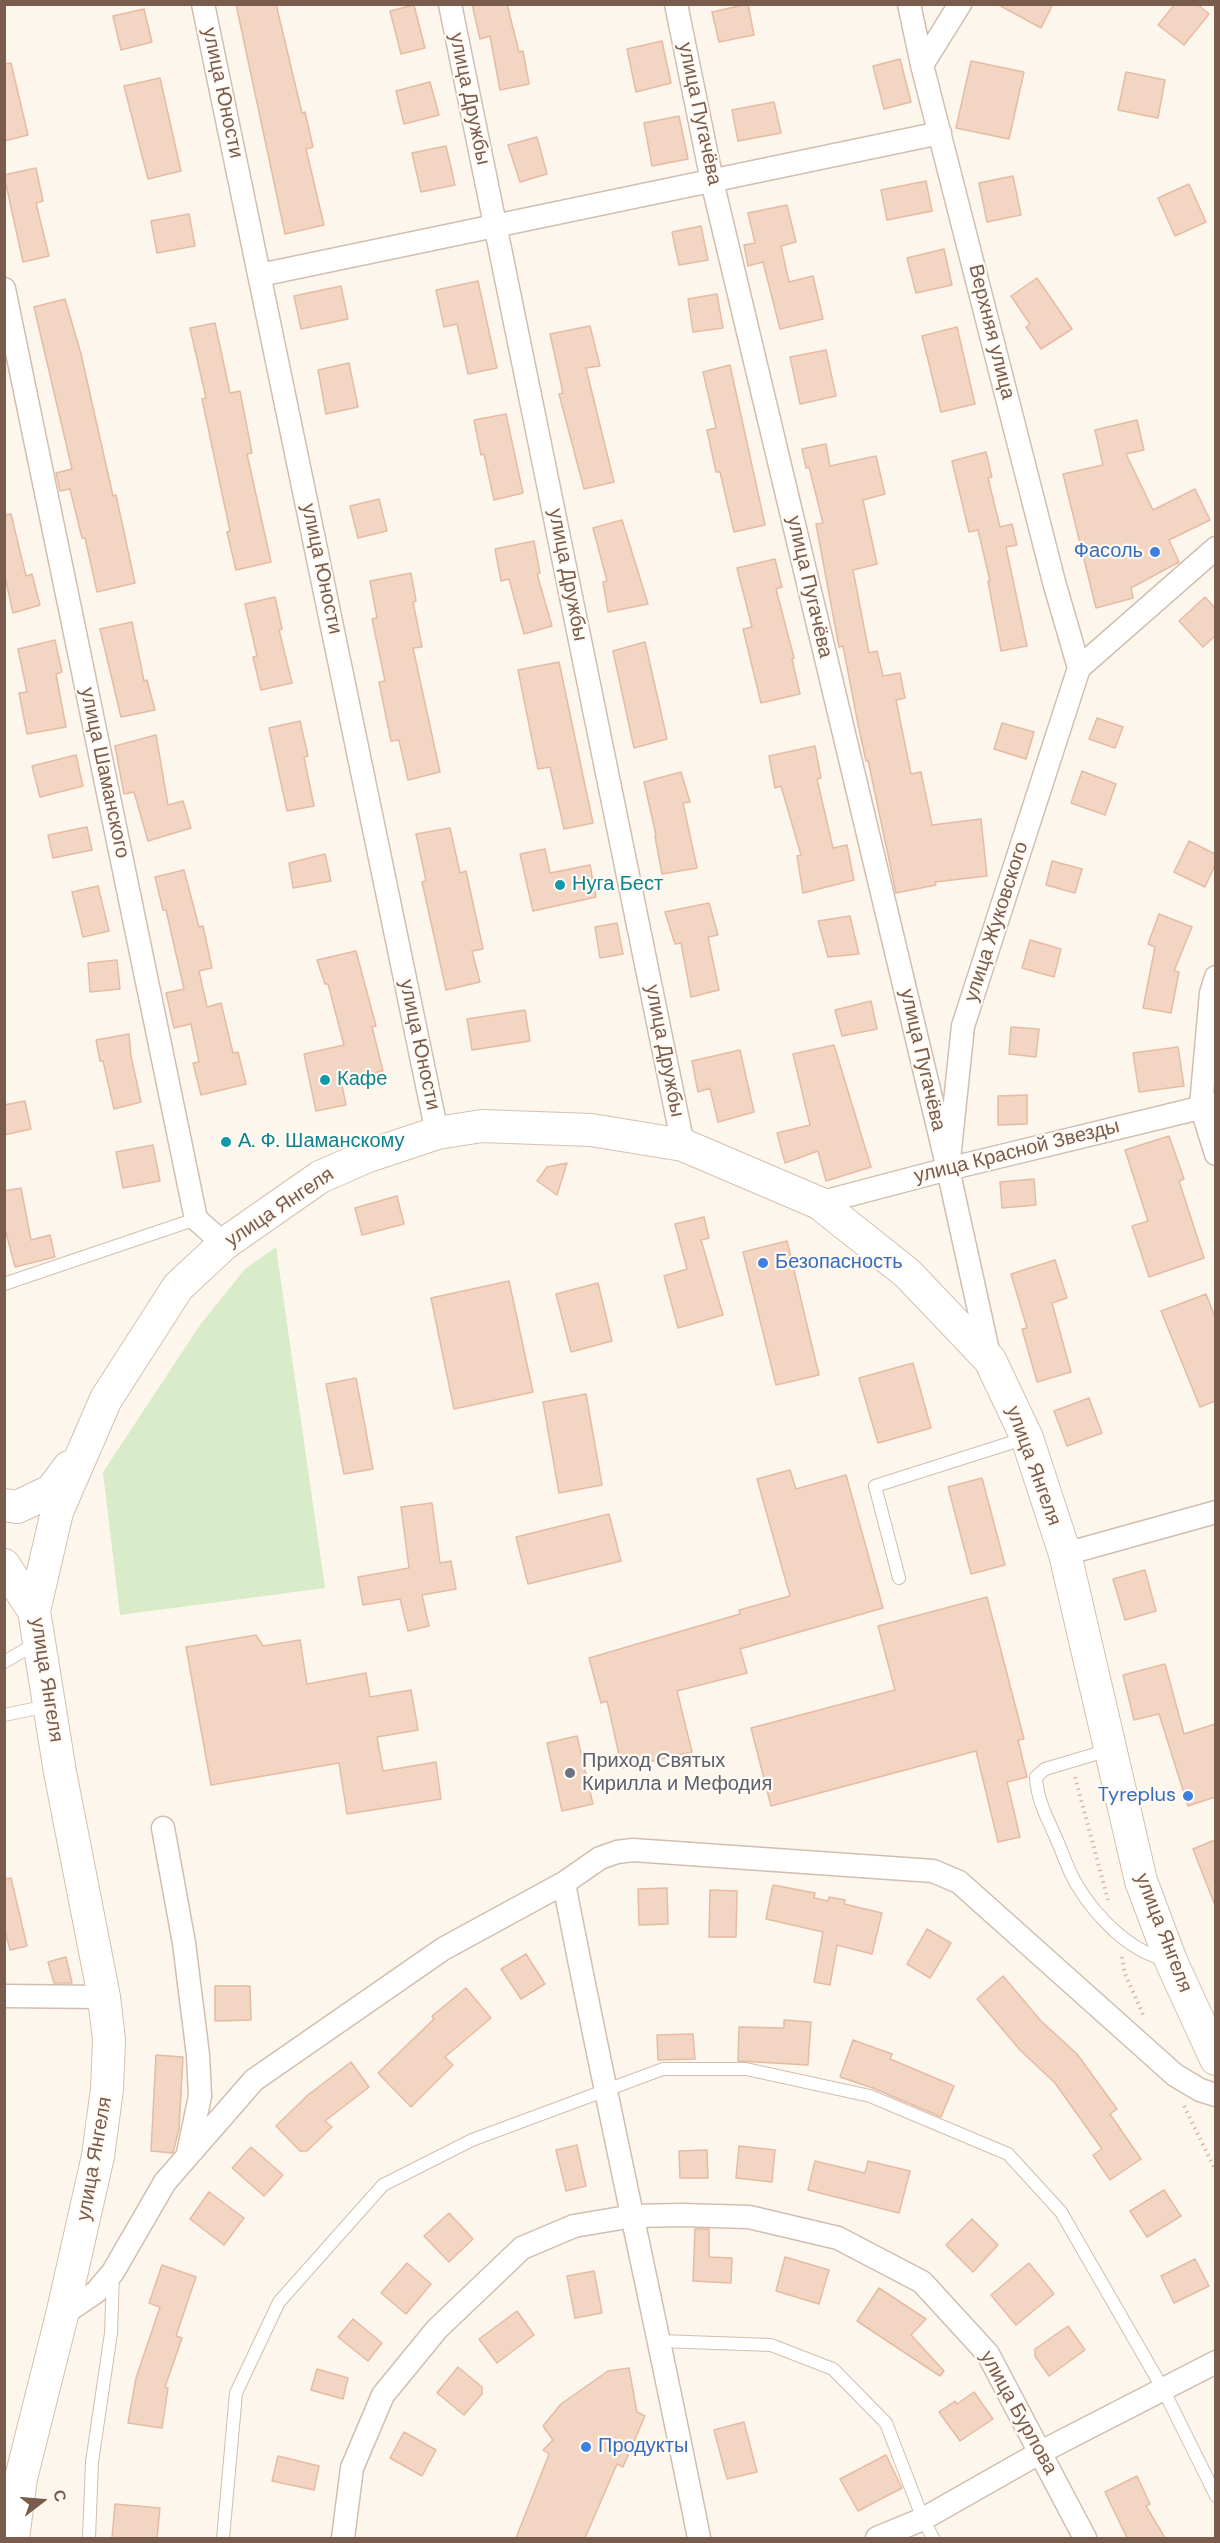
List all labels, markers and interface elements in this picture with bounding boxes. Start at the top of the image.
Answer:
street label: улица Юности [196,25,248,161]
street label: улица Дружбы [443,31,495,167]
street label: улица Пугачёва [672,40,726,188]
street label: Верхняя улица [963,262,1019,402]
street label: улица Юности [295,501,347,637]
street label: улица Дружбы [542,507,592,643]
street label: улица Пугачёва [781,514,837,660]
place label: Фасоль [1074,540,1143,564]
marker: Фасоль [1148,545,1162,559]
street label: улица Шаманского [74,686,134,860]
street label: улица Жуковского [960,839,1034,1005]
place label: Нуга Бест [572,873,663,897]
marker: Нуга Бест [553,878,567,892]
street label: улица Юности [393,977,445,1113]
street label: улица Дружбы [639,983,689,1119]
street label: улица Пугачёва [894,987,950,1133]
place label: Кафе [337,1068,387,1092]
marker: Кафе [318,1073,332,1087]
street label: улица Красной Звезды [912,1115,1122,1189]
place label: А. Ф. Шаманскому [238,1130,405,1154]
marker: А. Ф. Шаманскому [219,1135,233,1149]
street label: улица Янгеля [221,1163,339,1253]
place label: Безопасность [775,1251,903,1275]
marker: Безопасность [756,1256,770,1270]
street label: улица Янгеля [1000,1403,1066,1529]
street label: улица Янгеля [24,1616,68,1744]
place label: Приход Святых Кирилла и Мефодия [582,1750,772,1797]
marker: Приход Святых Кирилла и Мефодия [563,1766,577,1780]
place label: Tyreplus [1098,1784,1176,1808]
marker: Tyreplus [1181,1789,1195,1803]
street label: улица Янгеля [1129,1870,1197,1996]
street label: улица Янгеля [72,2095,118,2223]
street label: улица Бурлова [974,2347,1062,2479]
place label: Продукты [598,2435,688,2459]
marker: Продукты [579,2440,593,2454]
north arrow [12,2471,72,2531]
text: С [48,2487,71,2504]

